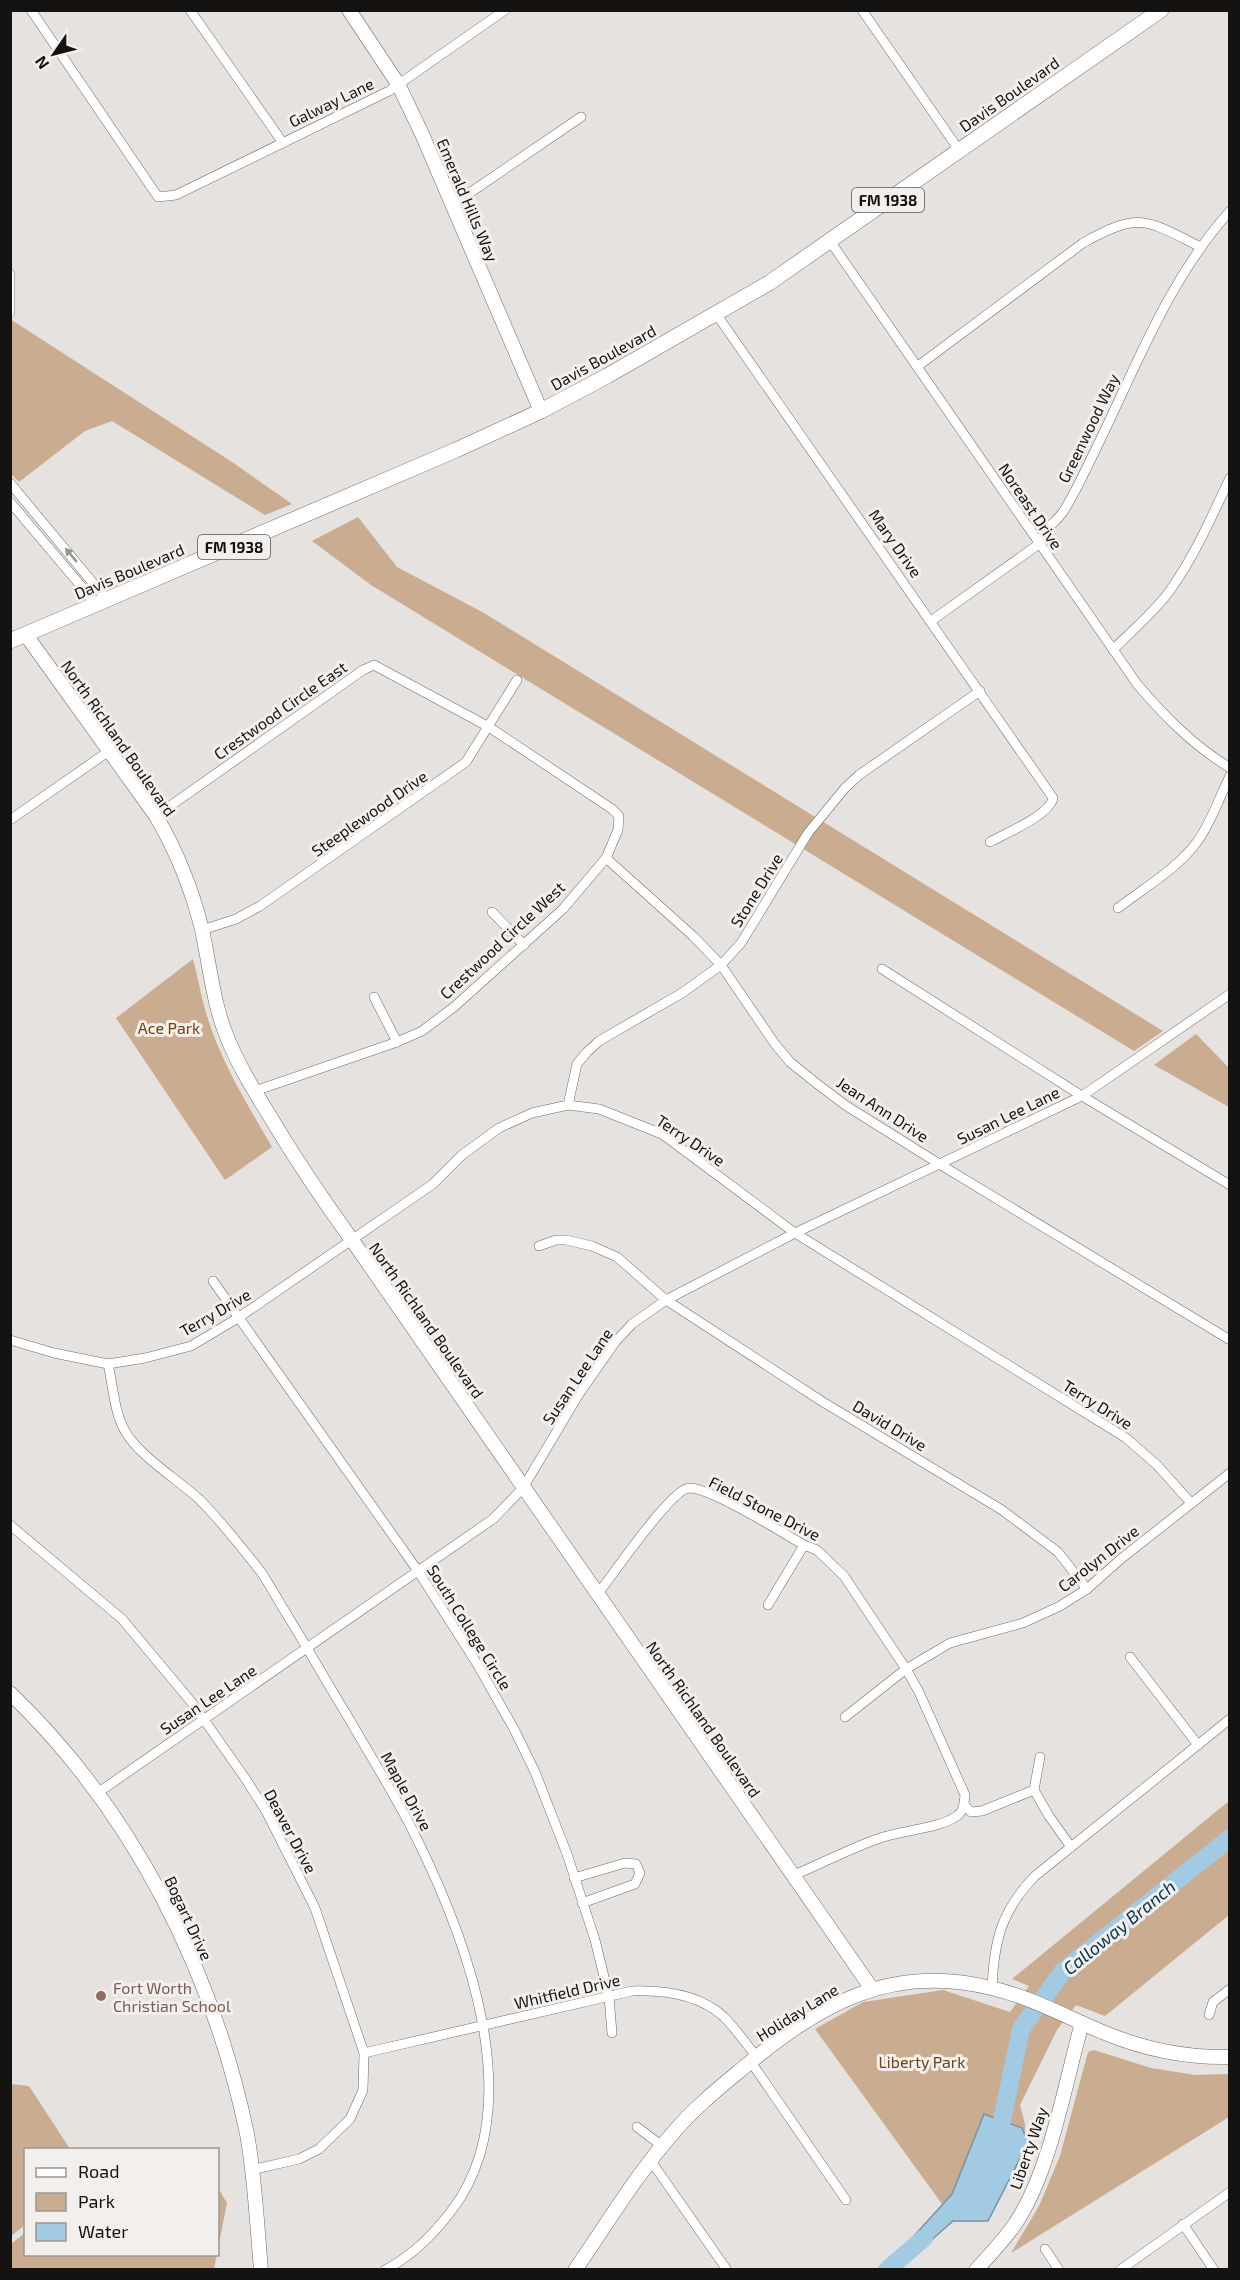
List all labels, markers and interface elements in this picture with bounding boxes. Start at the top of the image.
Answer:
north arrow [24,24,84,84]
street label: Davis Boulevard [955,52,1063,136]
text: N [30,53,52,73]
street label: Galway Lane [286,73,376,131]
street label: Emerald Hills Way [433,135,503,265]
road number: FM 1938 [852,188,924,212]
street label: Davis Boulevard [547,320,659,394]
street label: Greenwood Way [1053,370,1123,486]
street label: Noreast Drive [995,459,1067,553]
street label: Mary Drive [866,505,926,581]
road number: FM 1938 [198,535,270,559]
street label: Davis Boulevard [71,539,187,603]
one-way arrow [65,548,78,563]
street label: North Richland Boulevard [58,656,180,820]
street label: Crestwood Circle East [210,657,350,763]
street label: Steeplewood Drive [308,766,430,860]
street label: Stone Drive [726,850,786,930]
street label: Crestwood Circle West [436,877,568,1003]
park label: Ace Park [138,1018,200,1037]
street label: Jean Ann Drive [834,1072,932,1146]
street label: Susan Lee Lane [954,1082,1062,1148]
street label: Terry Drive [653,1110,729,1170]
street label: North Richland Boulevard [366,1238,488,1402]
street label: Terry Drive [176,1284,254,1340]
street label: Susan Lee Lane [538,1324,616,1428]
street label: Terry Drive [1060,1375,1136,1433]
street label: David Drive [850,1396,930,1454]
street label: Field Stone Drive [706,1472,824,1544]
street label: Carolyn Drive [1054,1521,1142,1595]
street label: South College Circle [424,1561,516,1693]
street label: North Richland Boulevard [643,1637,765,1801]
street label: Susan Lee Lane [156,1660,260,1738]
street label: Maple Drive [378,1748,436,1834]
street label: Deaver Drive [261,1786,321,1876]
street label: Bogart Drive [161,1873,217,1963]
water label: Calloway Branch [1058,1875,1180,1979]
street label: Whitfield Drive [512,1970,622,2012]
place label: Fort Worth Christian School [113,1978,231,2015]
street label: Holiday Lane [753,1979,841,2045]
marker: Fort Worth Christian School [94,1989,108,2003]
park label: Liberty Park [879,2052,965,2071]
street label: Liberty Way [1005,2104,1051,2192]
legend [24,2148,219,2256]
text: Road [78,2160,119,2182]
text: Park [78,2190,115,2212]
text: Water [78,2220,128,2242]

